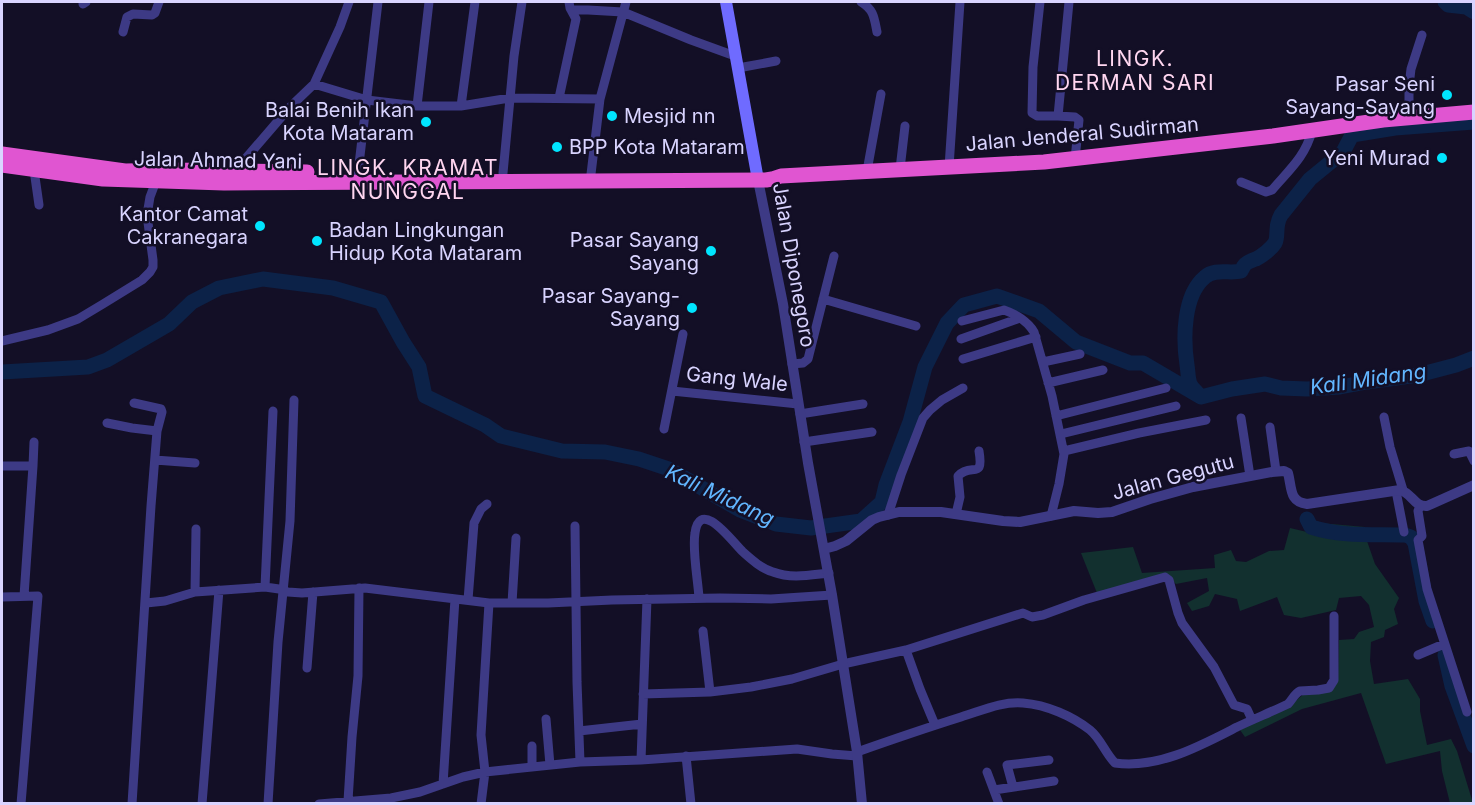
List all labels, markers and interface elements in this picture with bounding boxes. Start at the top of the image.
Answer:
district label: LINGK. DERMAN SARI [1055,46,1215,95]
place label: Pasar Seni Sayang-Sayang [1285,72,1435,119]
marker: Pasar Seni Sayang-Sayang [1440,88,1454,102]
place label: Balai Benih Ikan Kota Mataram [265,98,414,145]
place label: Mesjid nn [624,104,715,128]
marker: Mesjid nn [605,109,619,123]
street label: Jalan Jenderal Sudirman [964,112,1200,156]
marker: Balai Benih Ikan Kota Mataram [419,115,433,129]
place label: BPP Kota Mataram [569,135,745,159]
marker: BPP Kota Mataram [550,140,564,154]
place label: Yeni Murad [1323,146,1430,170]
street label: Jalan Ahmad Yani [134,147,302,173]
marker: Yeni Murad [1435,151,1449,165]
district label: LINGK. KRAMAT NUNGGAL [317,155,499,204]
street label: Jalan Diponegoro [768,181,820,349]
place label: Kantor Camat Cakranegara [119,202,248,249]
place label: Badan Lingkungan Hidup Kota Mataram [329,218,522,265]
marker: Kantor Camat Cakranegara [253,219,267,233]
place label: Pasar Sayang Sayang [570,228,699,275]
marker: Badan Lingkungan Hidup Kota Mataram [310,234,324,248]
marker: Pasar Sayang Sayang [704,244,718,258]
place label: Pasar Sayang- Sayang [542,284,680,331]
marker: Pasar Sayang- Sayang [685,301,699,315]
water label: Kali Midang [1308,358,1428,400]
street label: Gang Wale [685,362,789,396]
street label: Jalan Gegutu [1109,449,1237,505]
water label: Kali Midang [662,459,779,531]

